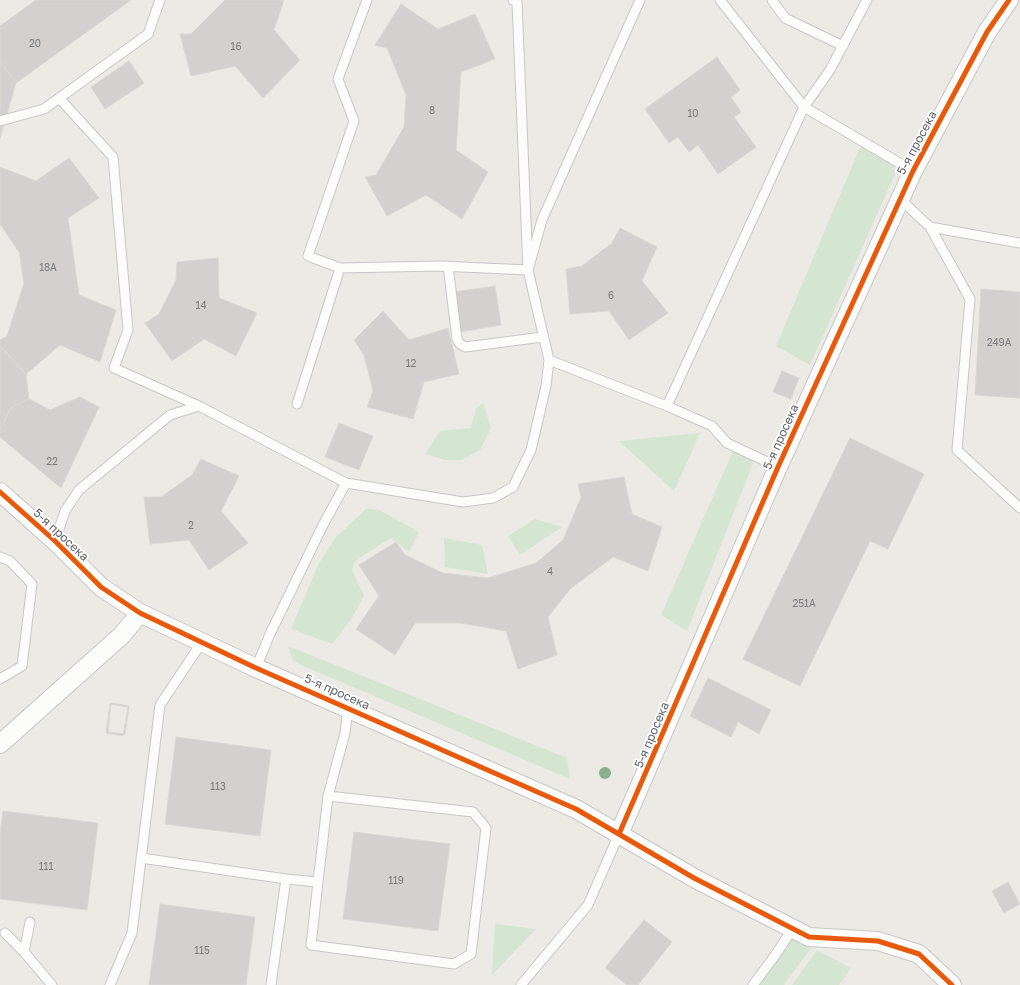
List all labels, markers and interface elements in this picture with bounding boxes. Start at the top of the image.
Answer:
house number: 20 [29,38,41,50]
house number: 16 [231,41,241,53]
house number: 8 [429,105,435,117]
house number: 10 [687,108,699,120]
street label: 5-я просека [894,109,940,177]
house number: 18А [39,262,57,274]
house number: 6 [608,290,614,302]
house number: 14 [196,300,206,312]
house number: 249А [987,337,1011,349]
house number: 12 [406,358,416,370]
street label: 5-я просека [760,402,802,472]
house number: 22 [46,456,58,468]
street label: 5-я просека [30,506,92,564]
house number: 2 [188,520,194,532]
house number: 4 [547,566,553,578]
house number: 251А [792,598,816,610]
street label: 5-я просека [302,671,372,713]
street label: 5-я просека [632,700,672,770]
house number: 113 [210,781,226,793]
house number: 111 [39,861,53,873]
house number: 119 [388,875,404,887]
house number: 115 [194,945,210,957]

